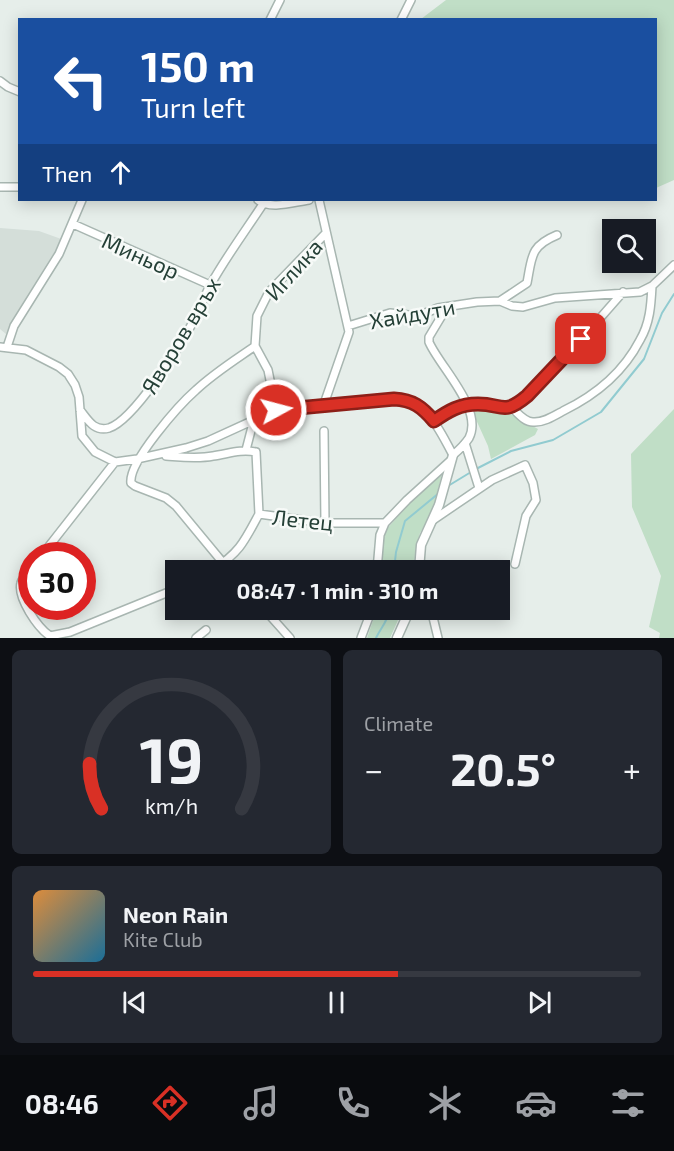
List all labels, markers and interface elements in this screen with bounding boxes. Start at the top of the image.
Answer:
text: 150 m [141,40,255,90]
icon: left [42,42,120,120]
text: Turn left [141,91,245,123]
icon: ahead [104,156,137,189]
text: Then [42,160,92,186]
map controls [602,219,656,273]
button: search [602,219,656,273]
street label: Миньор [98,226,184,284]
street label: Иглика [259,233,327,305]
street label: Яворов връх [135,272,225,398]
street label: Хайдути [367,293,457,334]
pin [555,313,606,364]
icon: arrive [564,322,597,355]
position arrow [244,378,308,442]
street label: Летец [271,503,335,535]
speed limit sign: 30 [18,542,96,620]
text: 08:47 · 1 min · 310 m [237,577,438,603]
text: Climate [364,711,433,735]
text: 19 [140,721,203,796]
text: 20.5° [450,741,556,795]
text: − [364,749,383,789]
text: + [623,749,641,789]
text: km/h [145,793,198,818]
text: Neon Rain [123,901,228,927]
text: Kite Club [123,927,203,951]
icon: previous [118,986,151,1019]
icon: pause [320,986,353,1019]
icon: next [523,986,556,1019]
icon: directions [149,1082,191,1124]
icon: music [240,1082,282,1124]
icon: phone [332,1082,374,1124]
icon: climate [424,1082,466,1124]
icon: car [515,1082,557,1124]
icon: filters [607,1082,649,1124]
text: 08:46 [25,1087,99,1119]

